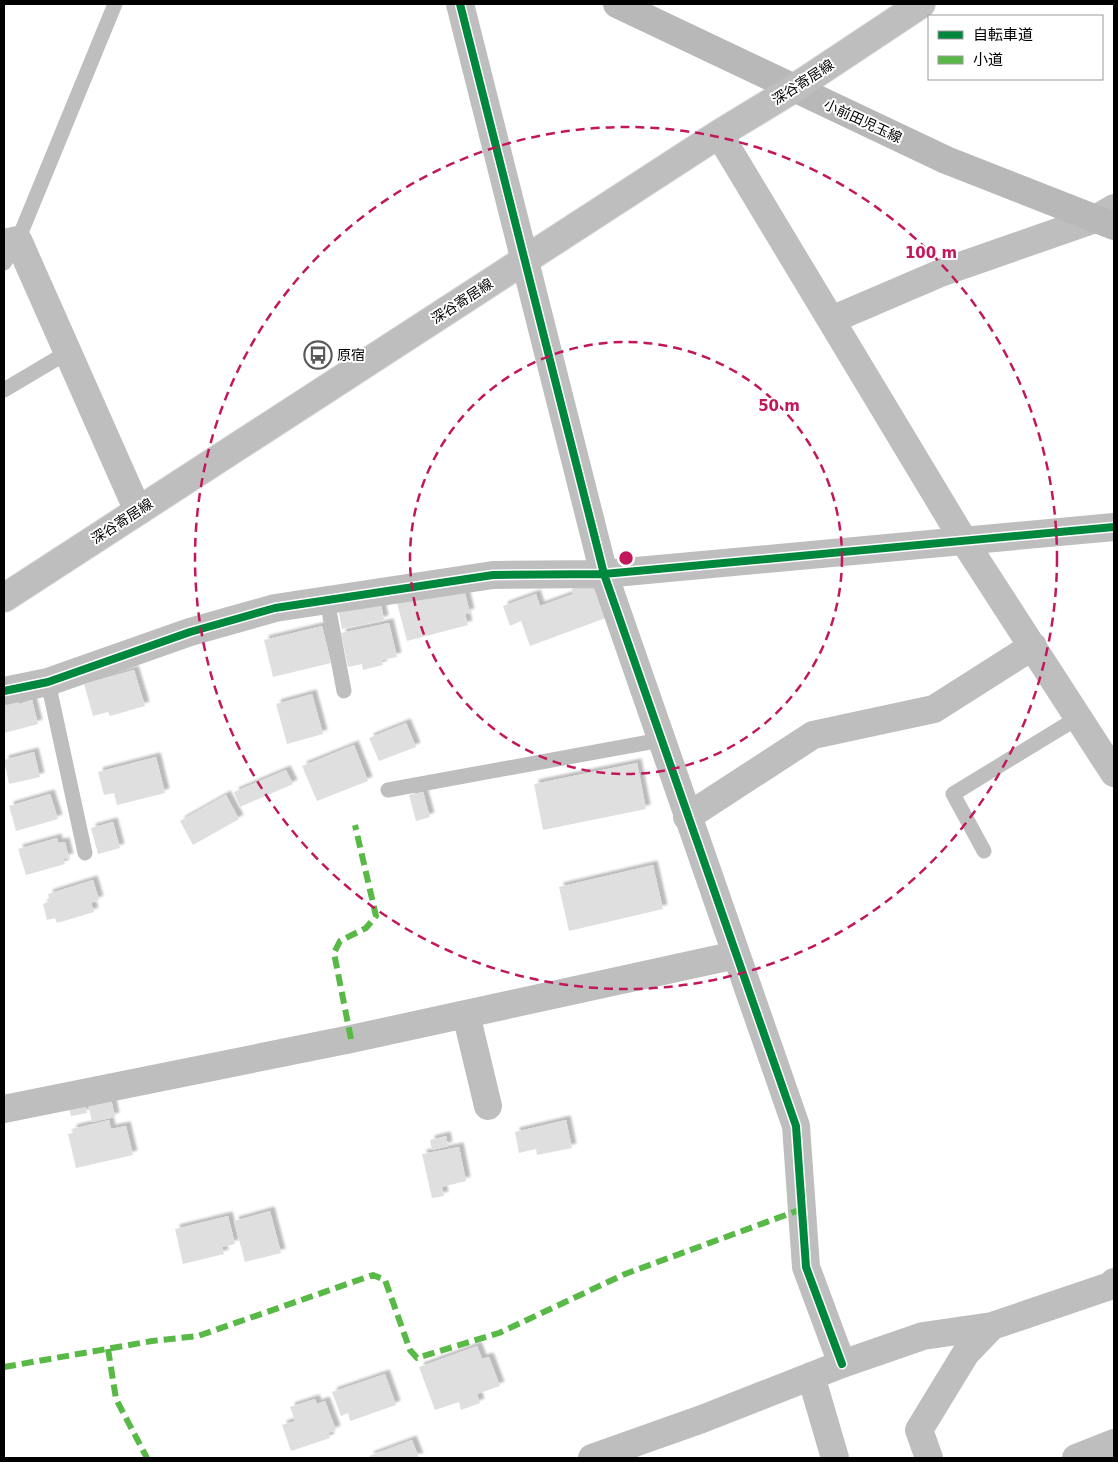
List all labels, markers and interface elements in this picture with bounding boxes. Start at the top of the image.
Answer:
legend [928,15,1103,80]
text: 自転車道 [973,26,1033,44]
text: 小道 [973,51,1003,69]
street label: 深谷寄居線 [769,56,837,108]
street label: 小前田児玉線 [822,96,904,146]
text: 100 m [905,244,957,262]
street label: 深谷寄居線 [428,275,496,327]
bus stop icon: 原宿 [303,340,333,370]
place label: 原宿 [337,347,365,363]
text: 50 m [758,397,800,415]
street label: 深谷寄居線 [88,495,156,547]
centre of rings [617,549,635,567]

